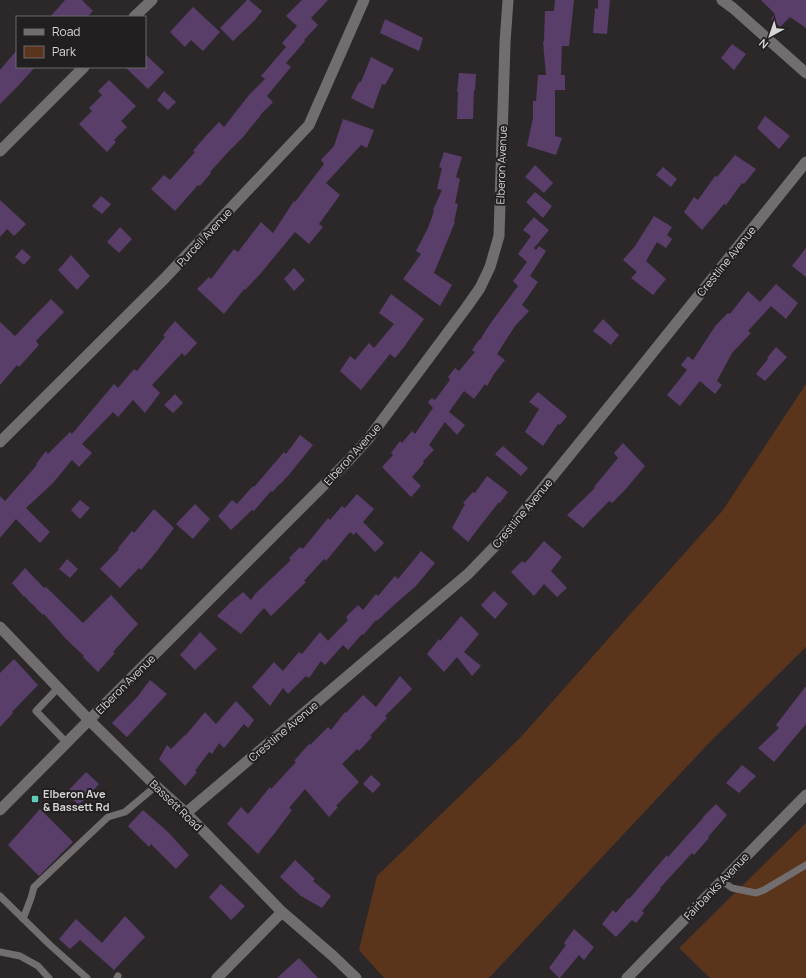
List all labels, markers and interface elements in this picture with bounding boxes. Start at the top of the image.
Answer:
legend [16,16,146,68]
north arrow [750,16,790,56]
text: Road [52,23,80,40]
text: N [755,36,771,52]
text: Park [52,43,77,60]
street label: Elberon Avenue [492,125,510,205]
street label: Purcell Avenue [173,204,235,269]
street label: Crestline Avenue [693,222,759,299]
street label: Elberon Avenue [320,419,384,488]
street label: Crestline Avenue [489,475,556,551]
street label: Elberon Avenue [92,651,158,717]
street label: Crestline Avenue [245,697,321,764]
street label: Bassett Road [147,776,205,834]
place label: Elberon Ave & Bassett Rd [43,786,110,814]
marker: Elberon Ave & Bassett Rd [30,794,40,804]
street label: Fairbanks Avenue [680,849,752,923]

